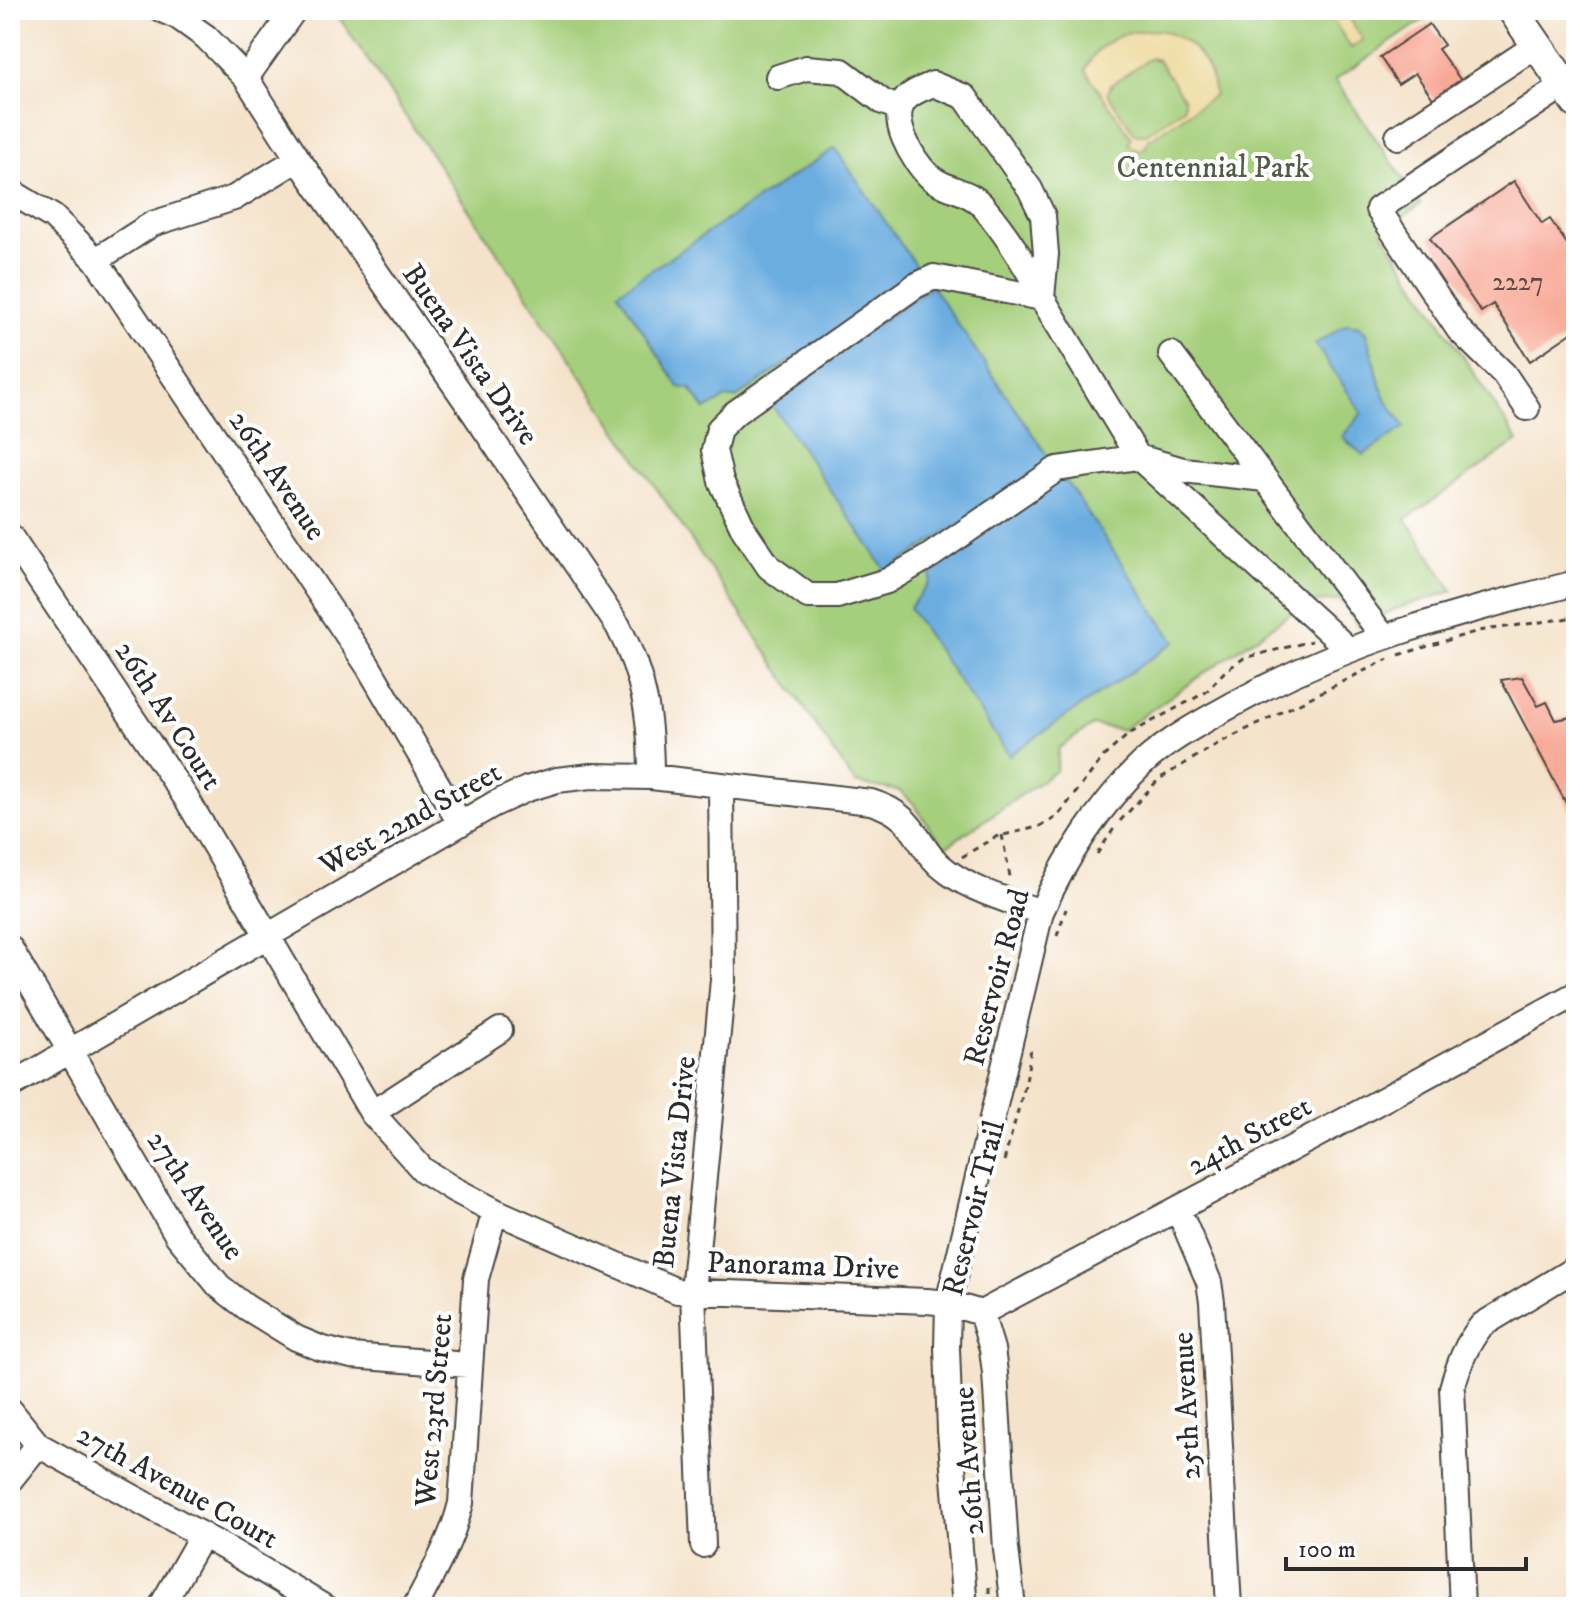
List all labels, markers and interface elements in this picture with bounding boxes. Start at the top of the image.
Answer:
park label: Centennial Park [1116,150,1310,187]
street label: Buena Vista Drive [394,257,546,453]
house number: 2227 [1492,266,1544,299]
street label: 26th Avenue [220,404,334,548]
street label: 26th Av Court [106,634,230,797]
street label: West 22nd Street [313,754,508,885]
street label: Reservoir Road [956,885,1039,1070]
street label: Buena Vista Drive [646,1054,705,1270]
street label: 24th Street [1182,1088,1318,1184]
street label: Reservoir Trail [935,1117,1014,1300]
street label: 27th Avenue [138,1124,252,1268]
street label: Panorama Drive [706,1245,900,1288]
street label: West 23rd Street [408,1312,461,1509]
street label: 25th Avenue [1165,1331,1210,1481]
street label: 26th Avenue [946,1385,993,1536]
street label: 27th Avenue Court [70,1417,284,1558]
scale bar [1286,1521,1526,1571]
text: 100 m [1298,1535,1356,1565]

